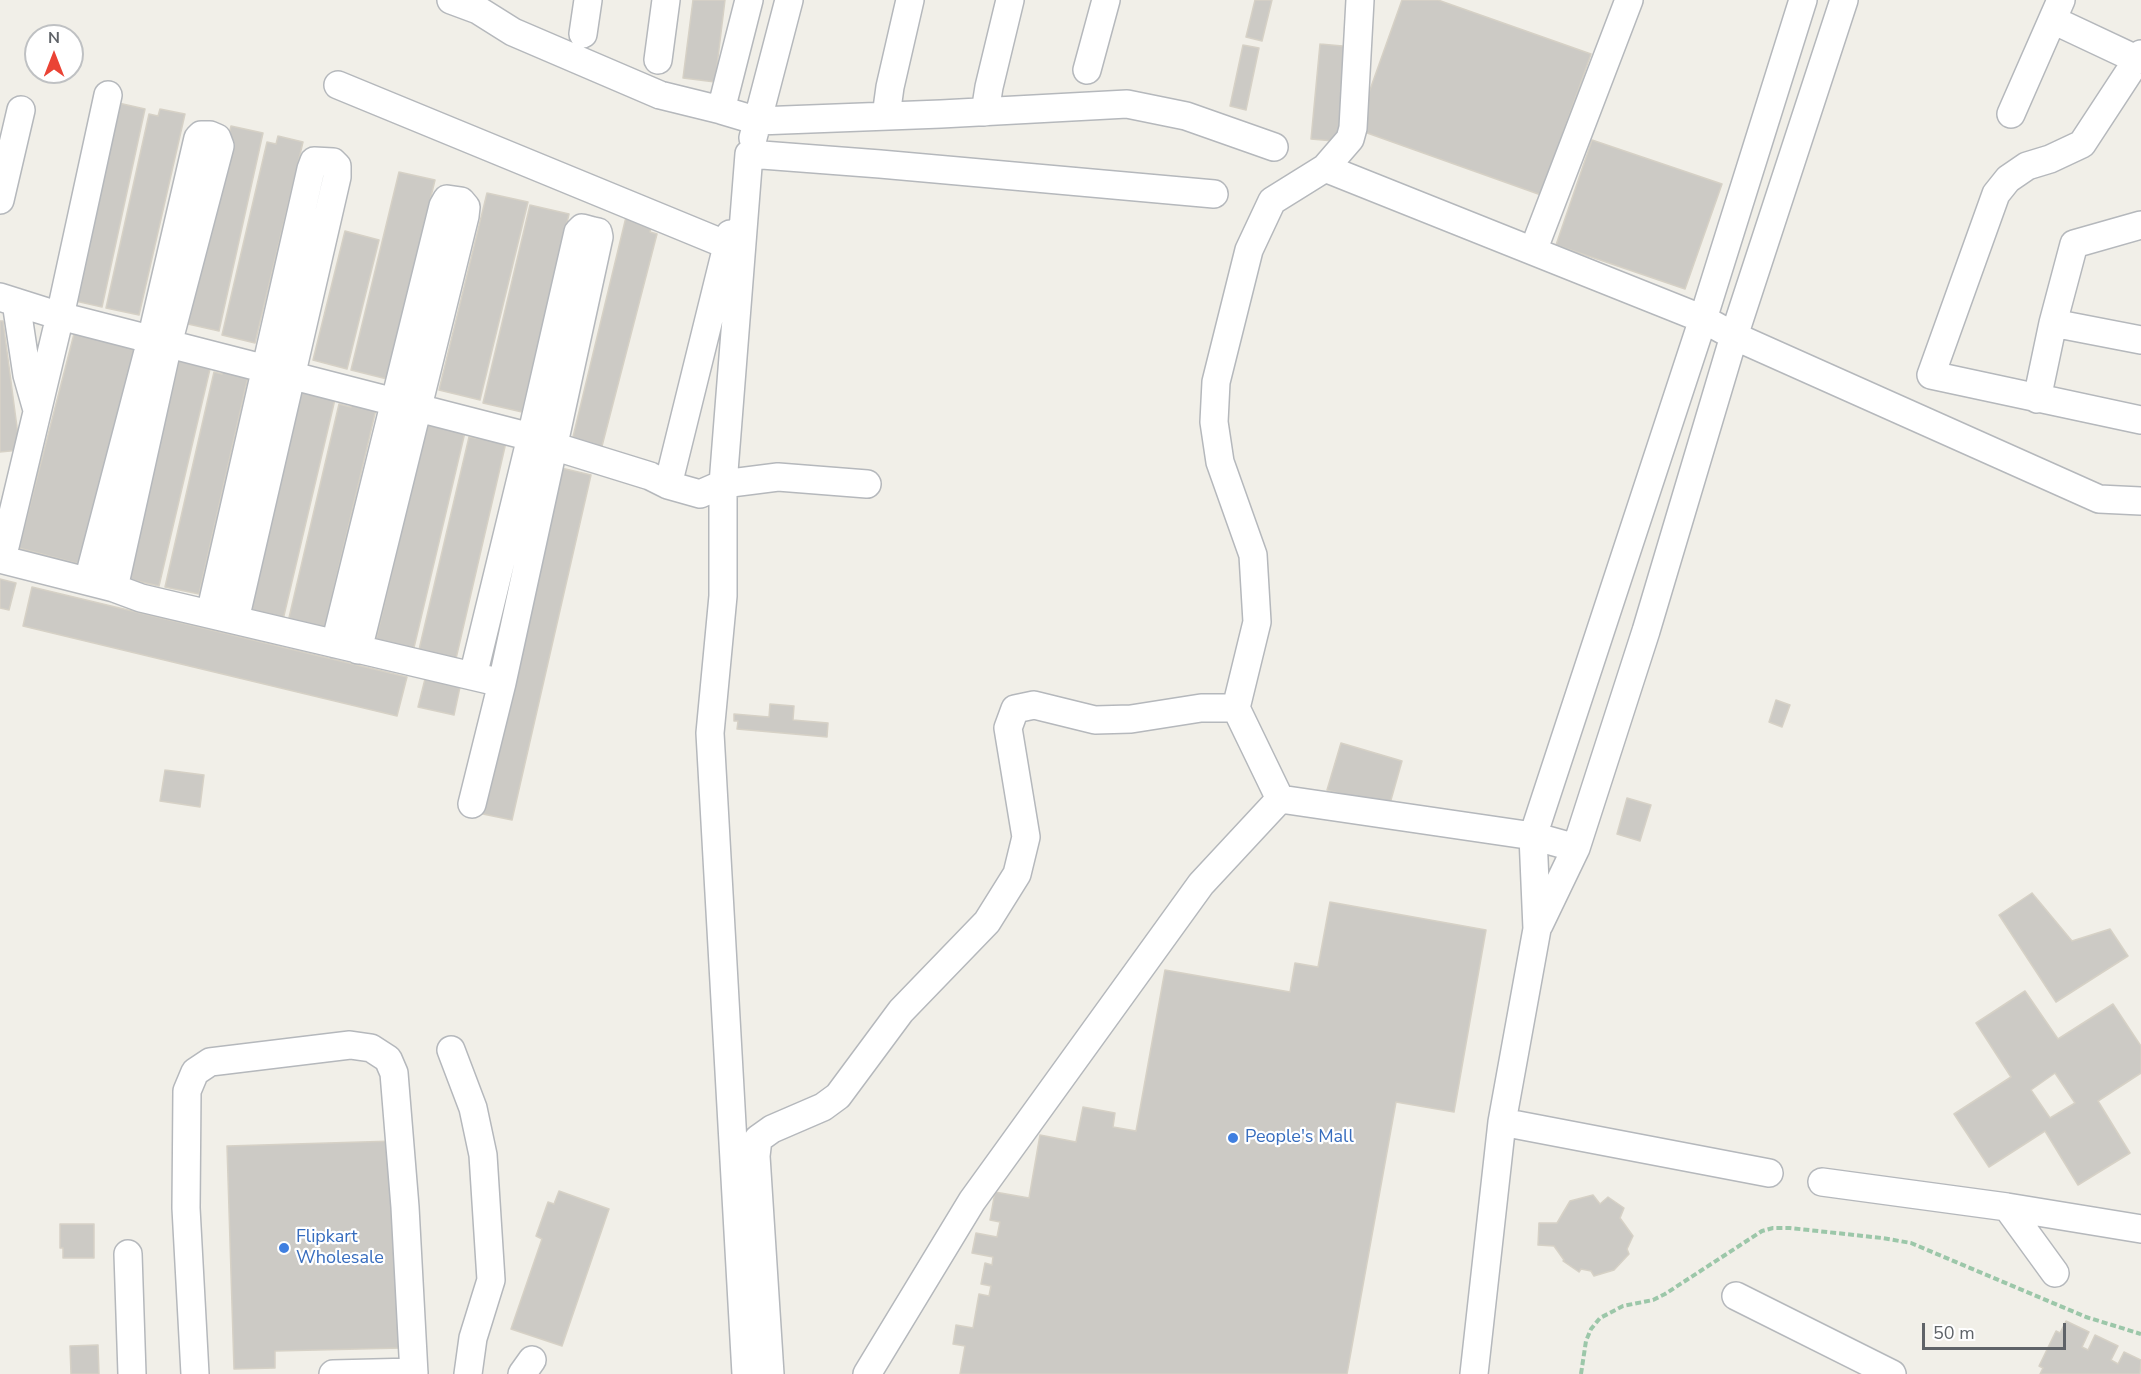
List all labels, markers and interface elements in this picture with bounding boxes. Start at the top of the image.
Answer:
north arrow [24,24,84,84]
text: N [48,27,60,49]
place label: People's Mall [1245,1127,1354,1149]
marker: People's Mall [1226,1131,1240,1145]
place label: Flipkart Wholesale [296,1227,384,1270]
marker: Flipkart Wholesale [277,1241,291,1255]
scale bar [1925,1311,2069,1349]
text: 50 m [1933,1321,1975,1345]

